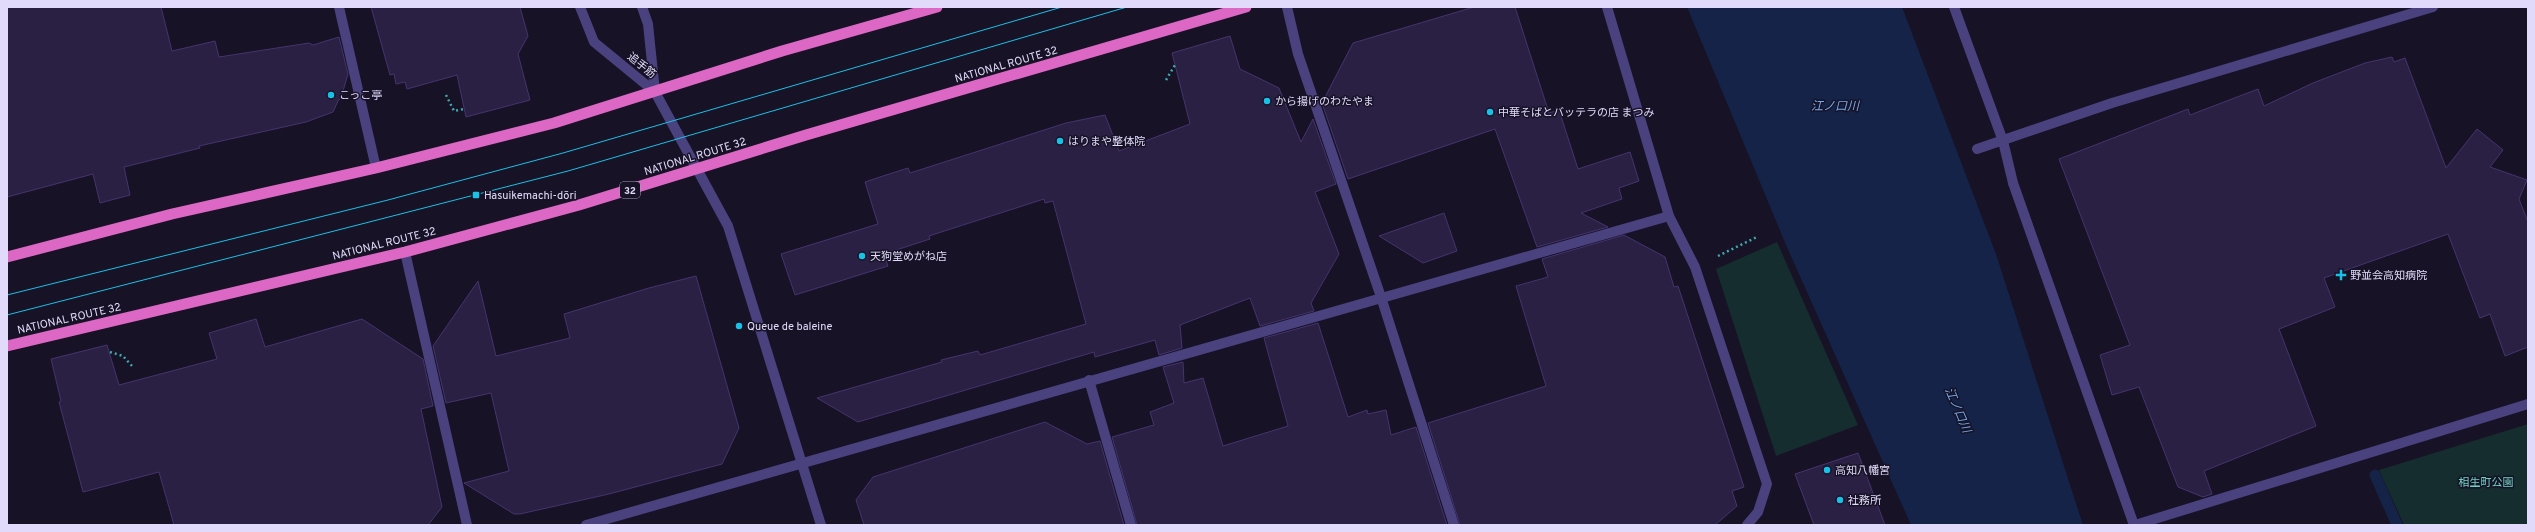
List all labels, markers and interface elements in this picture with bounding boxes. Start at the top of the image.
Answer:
street label: NATIONAL ROUTE 32 [953,44,1059,86]
street label: 追手筋 [624,50,659,82]
place label: こっこ亭 [339,89,382,103]
marker: こっこ亭 [326,90,336,100]
place label: から揚げのわたやま [1275,95,1374,109]
marker: から揚げのわたやま [1262,96,1272,106]
water label: 江ノ口川 [1811,99,1861,115]
place label: 中華そばとバッテラの店 まつみ [1498,106,1655,120]
marker: 中華そばとバッテラの店 まつみ [1485,107,1495,117]
street label: NATIONAL ROUTE 32 [642,135,748,179]
place label: はりまや整体院 [1068,135,1145,149]
marker: はりまや整体院 [1055,136,1065,146]
road number: 32 [620,182,640,198]
place label: Hasuikemachi-dōri [484,189,576,203]
marker: Hasuikemachi-dōri [471,190,481,200]
street label: NATIONAL ROUTE 32 [331,224,437,264]
place label: 天狗堂めがね店 [870,250,947,264]
marker: 天狗堂めがね店 [857,251,867,261]
marker: 野並会高知病院 [2335,269,2347,281]
place label: 野並会高知病院 [2350,269,2427,283]
street label: NATIONAL ROUTE 32 [16,300,123,338]
place label: Queue de baleine [747,320,832,334]
marker: Queue de baleine [734,321,744,331]
water label: 江ノ口川 [1940,385,1975,437]
place label: 高知八幡宮 [1835,464,1890,478]
marker: 高知八幡宮 [1822,465,1832,475]
park label: 相生町公園 [2459,476,2514,490]
place label: 社務所 [1848,494,1882,508]
marker: 社務所 [1835,495,1845,505]

